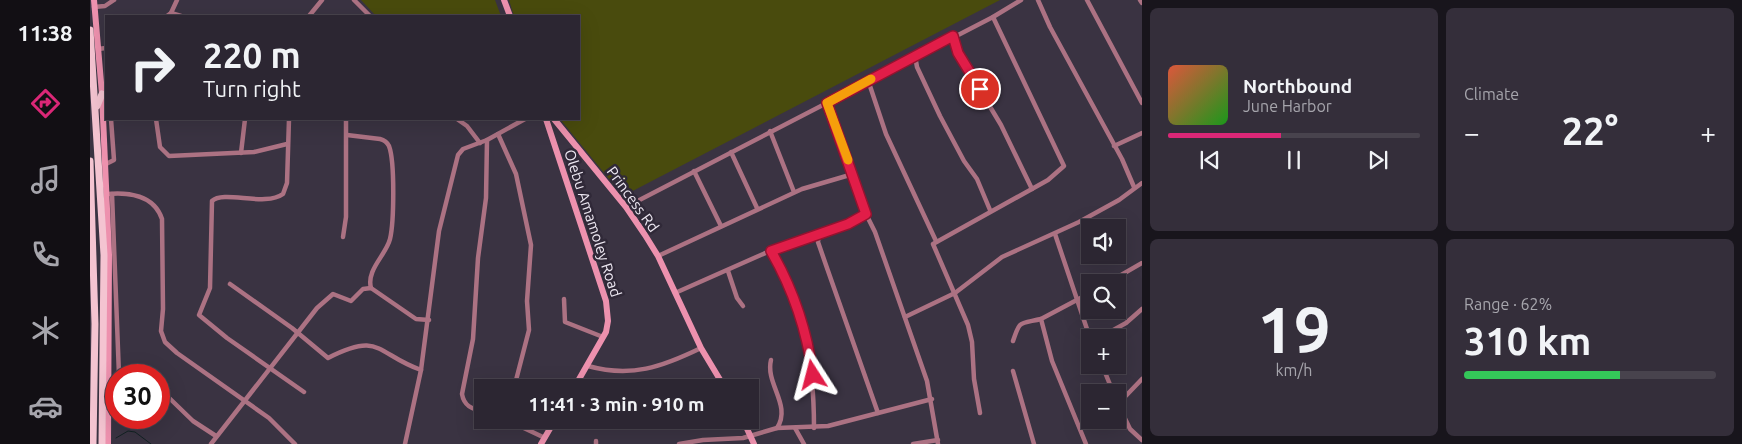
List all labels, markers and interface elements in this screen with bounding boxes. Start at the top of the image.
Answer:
text: 11:38 [17,20,73,45]
icon: right [120,35,185,100]
text: 220 m [203,35,301,75]
pin [959,68,1001,110]
icon: arrive [966,75,994,103]
text: Northbound [1243,75,1352,97]
text: Turn right [203,76,301,101]
text: Climate [1464,85,1519,103]
icon: directions [28,86,63,121]
text: June Harbor [1243,97,1332,115]
text: 22° [1562,110,1618,152]
text: − [1464,117,1480,148]
text: + [1700,117,1716,148]
icon: previous [1196,146,1224,174]
icon: pause [1280,146,1308,174]
icon: next [1364,146,1392,174]
street label: Olebu Amamoley Road [561,147,625,299]
icon: music [28,162,63,197]
street label: Princess Rd [604,163,662,235]
map controls [1081,219,1126,429]
button: sound [1081,219,1126,264]
icon: phone [28,237,63,272]
button: search [1081,274,1126,319]
text: 19 [1257,292,1331,365]
text: Range · 62% [1464,295,1552,313]
icon: climate [28,313,63,348]
text: 310 km [1464,320,1591,362]
button: + [1081,329,1126,374]
position arrow [786,348,838,400]
text: km/h [1276,361,1312,379]
speed limit sign: 30 [105,364,170,429]
button: − [1081,384,1126,429]
icon: car [28,389,63,424]
text: 11:41 · 3 min · 910 m [529,393,704,415]

